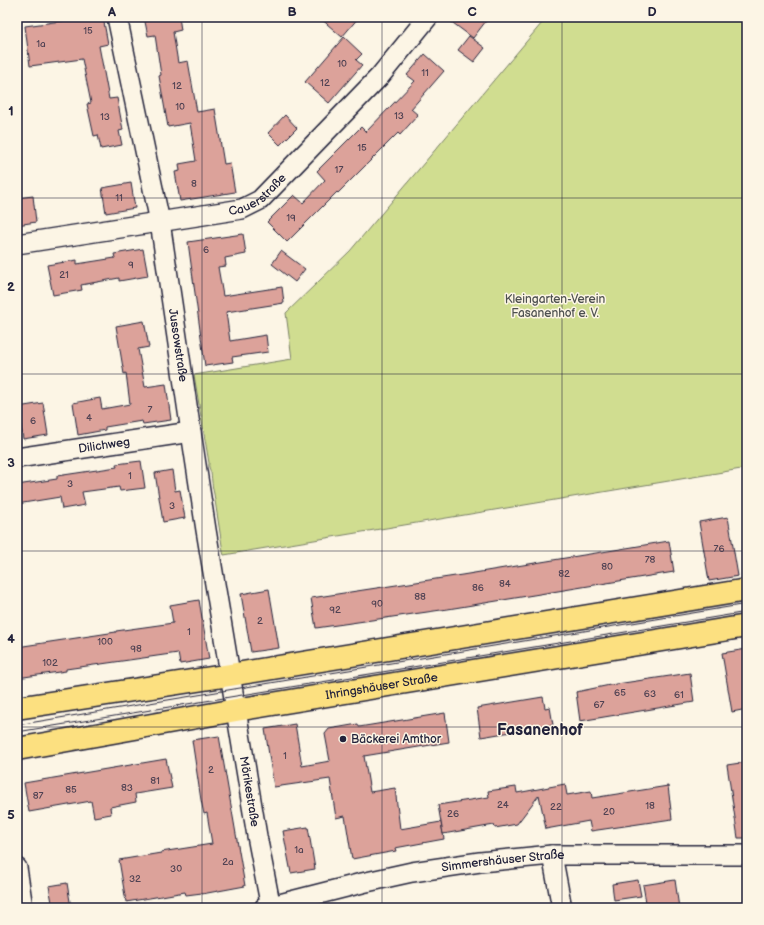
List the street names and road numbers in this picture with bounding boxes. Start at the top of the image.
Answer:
street label: Cauerstraße [227,170,289,219]
street label: Jussowstraße [165,307,191,383]
street label: Dilichweg [77,434,131,456]
street label: Ihringshäuser Straße [324,669,439,703]
street label: Mörikestraße [236,755,263,828]
street label: Simmershäuser Straße [440,848,564,875]

